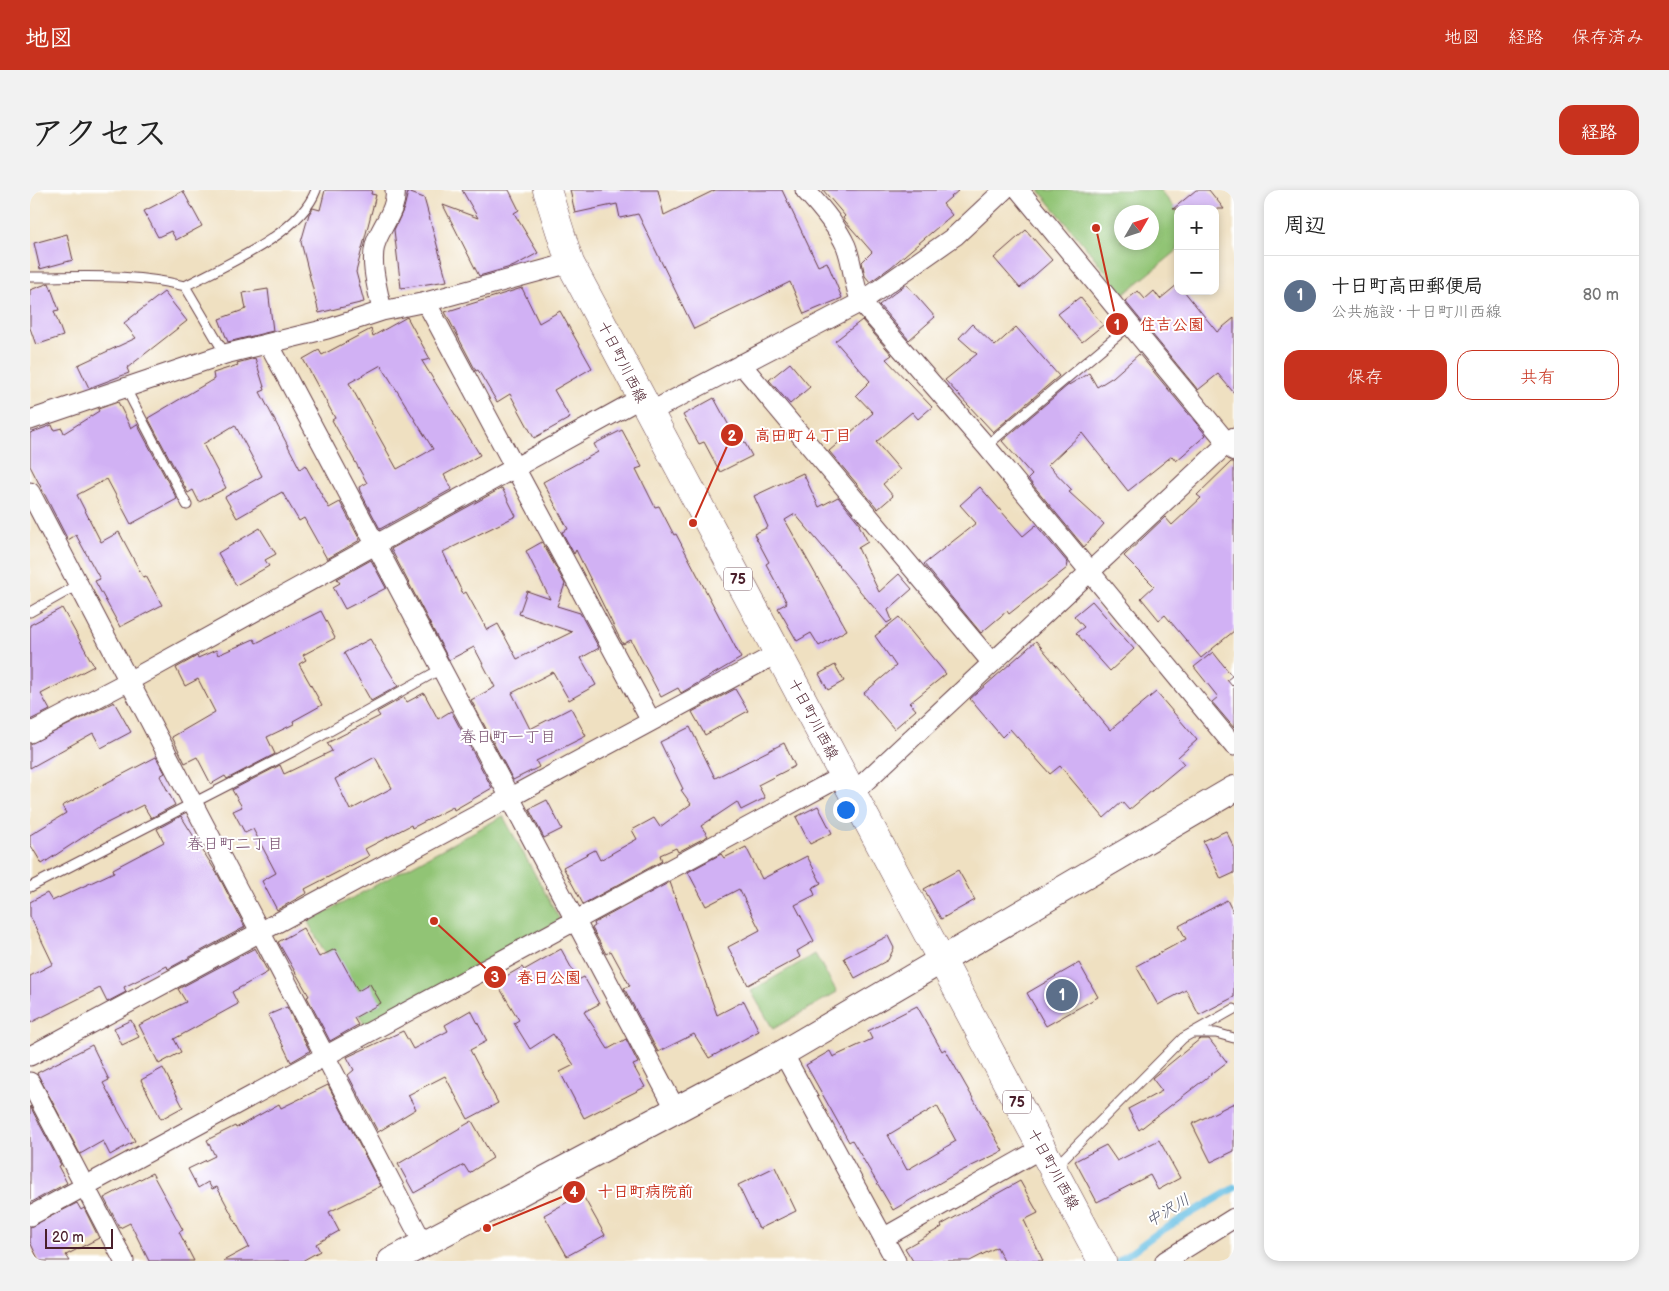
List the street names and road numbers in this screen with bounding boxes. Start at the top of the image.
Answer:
street label: 十日町川西線 [593,318,651,406]
road number: 75 [724,568,752,590]
street label: 十日町川西線 [783,675,843,763]
road number: 75 [1003,1090,1031,1114]
street label: 十日町川西線 [1023,1125,1083,1213]

